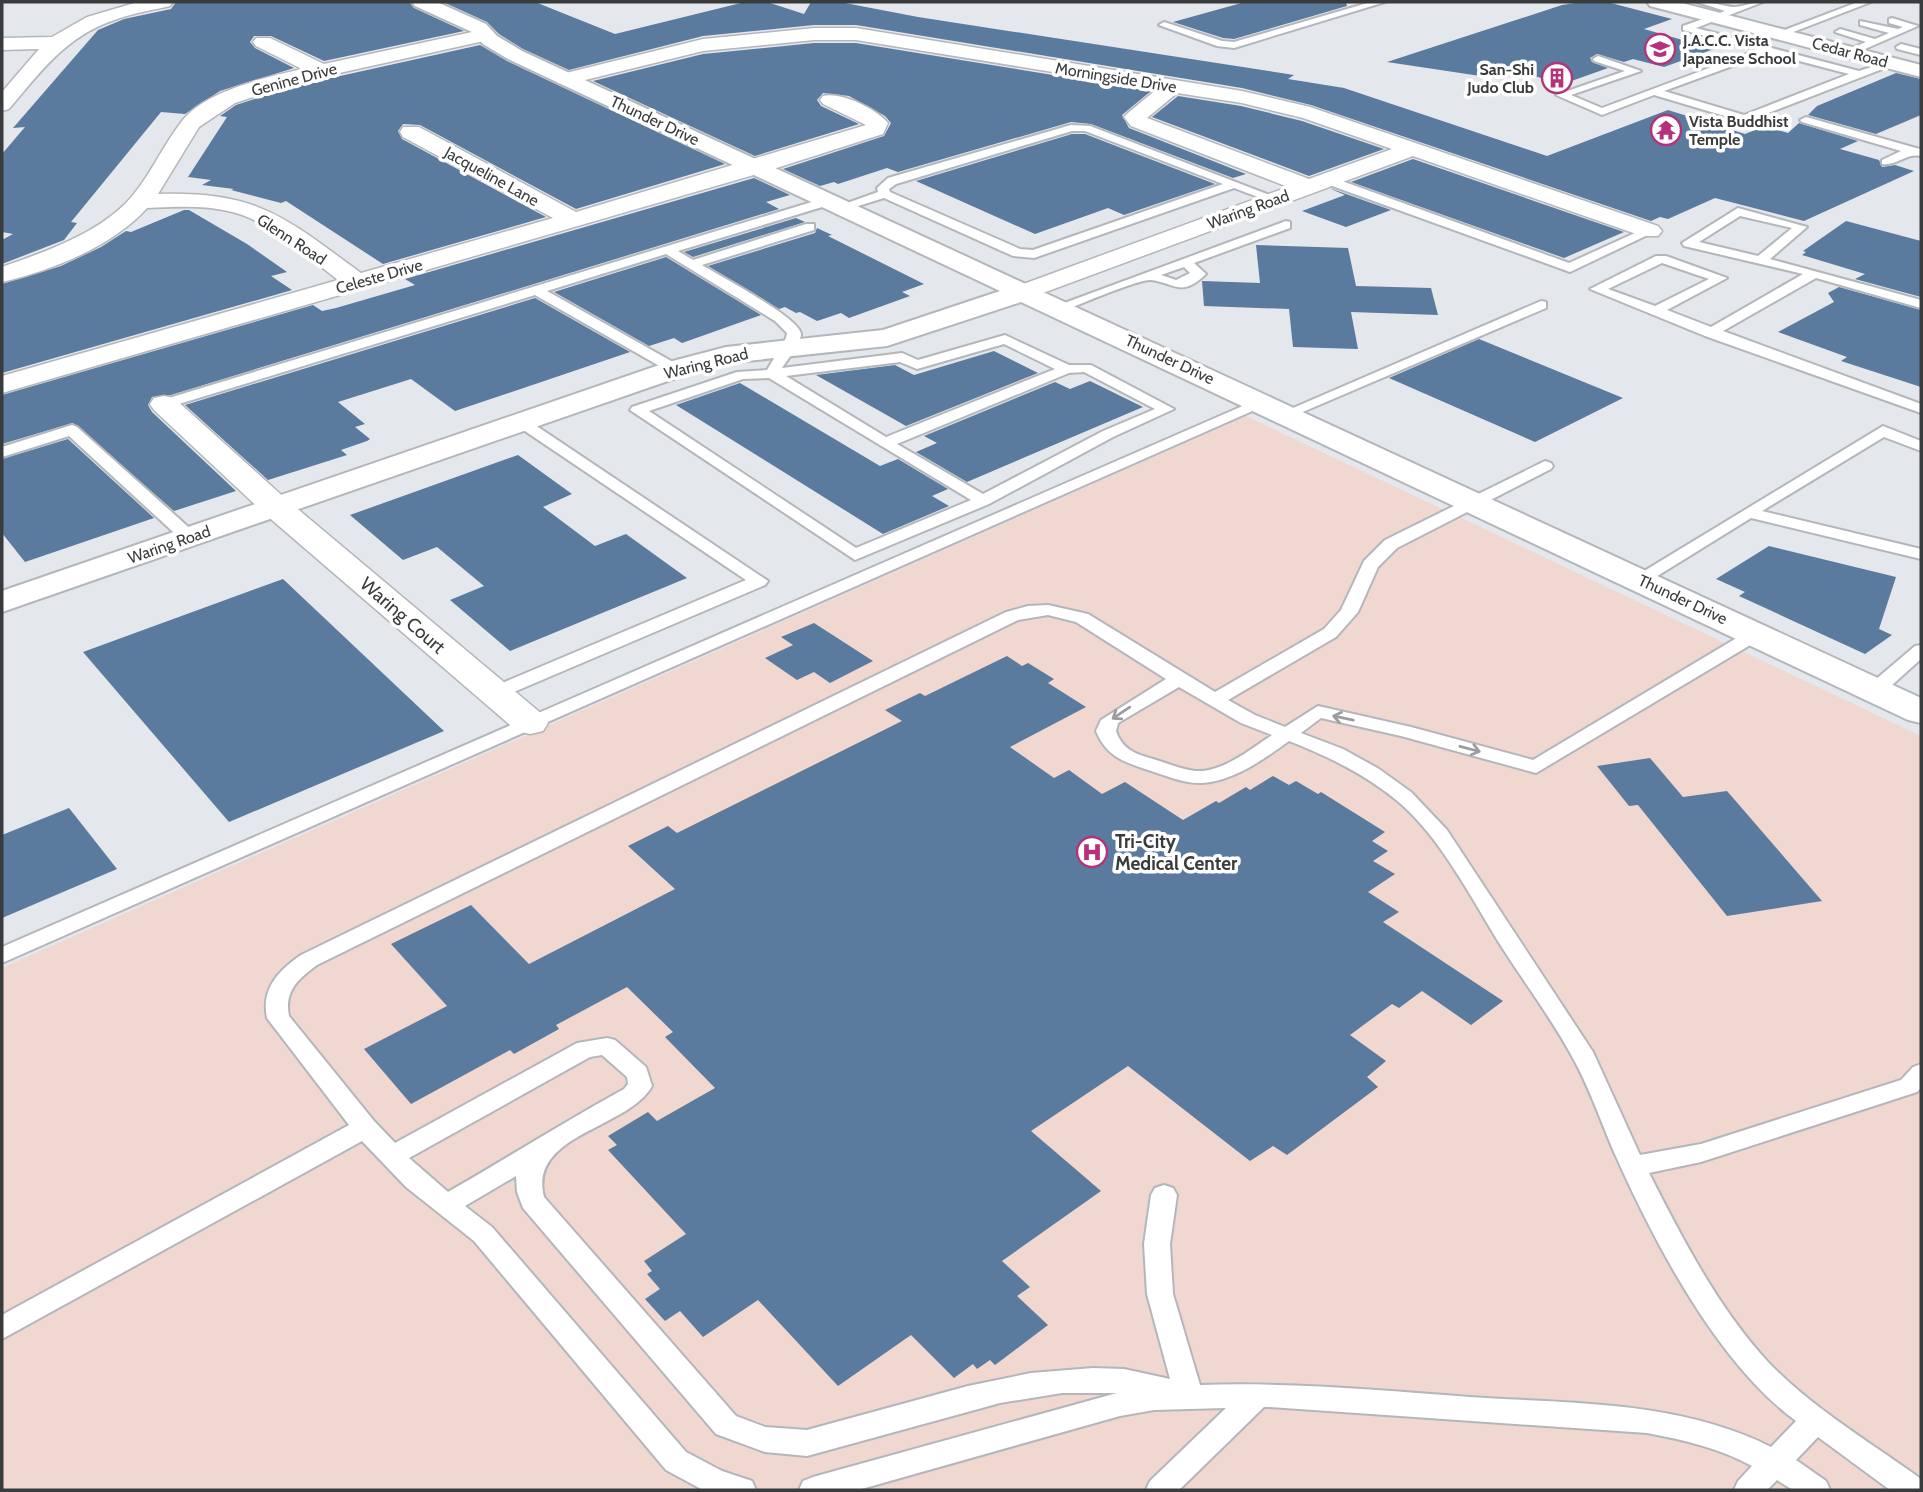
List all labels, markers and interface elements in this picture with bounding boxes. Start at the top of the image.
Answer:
place label: J.A.C.C. Vista Japanese School [1682,31,1796,68]
school or university icon: J.A.C.C. Vista Japanese School [1643,32,1677,66]
street label: Cedar Road [1810,33,1890,72]
street label: Genine Drive [249,59,339,100]
street label: Morningside Drive [1054,59,1178,96]
place label: San-Shi Judo Club [1466,60,1534,97]
building icon: San-Shi Judo Club [1540,61,1574,95]
street label: Thunder Drive [607,92,702,149]
place label: Vista Buddhist Temple [1689,112,1789,149]
temple icon: Vista Buddhist Temple [1649,113,1683,147]
street label: Jacqueline Lane [440,142,542,210]
street label: Waring Road [1205,186,1292,233]
street label: Glenn Road [254,210,330,269]
street label: Celeste Drive [334,255,425,298]
street label: Thunder Drive [1122,331,1217,388]
street label: Waring Road [662,344,750,383]
street label: Waring Road [125,522,213,567]
street label: Thunder Drive [1635,571,1730,628]
street label: Waring Court [356,572,450,659]
one-way arrow [1111,706,1131,720]
one-way arrow [1332,710,1355,724]
one-way arrow [1458,743,1481,756]
place label: Tri-City Medical Center [1115,830,1238,875]
hospital icon: Tri-City Medical Center [1075,835,1109,869]

